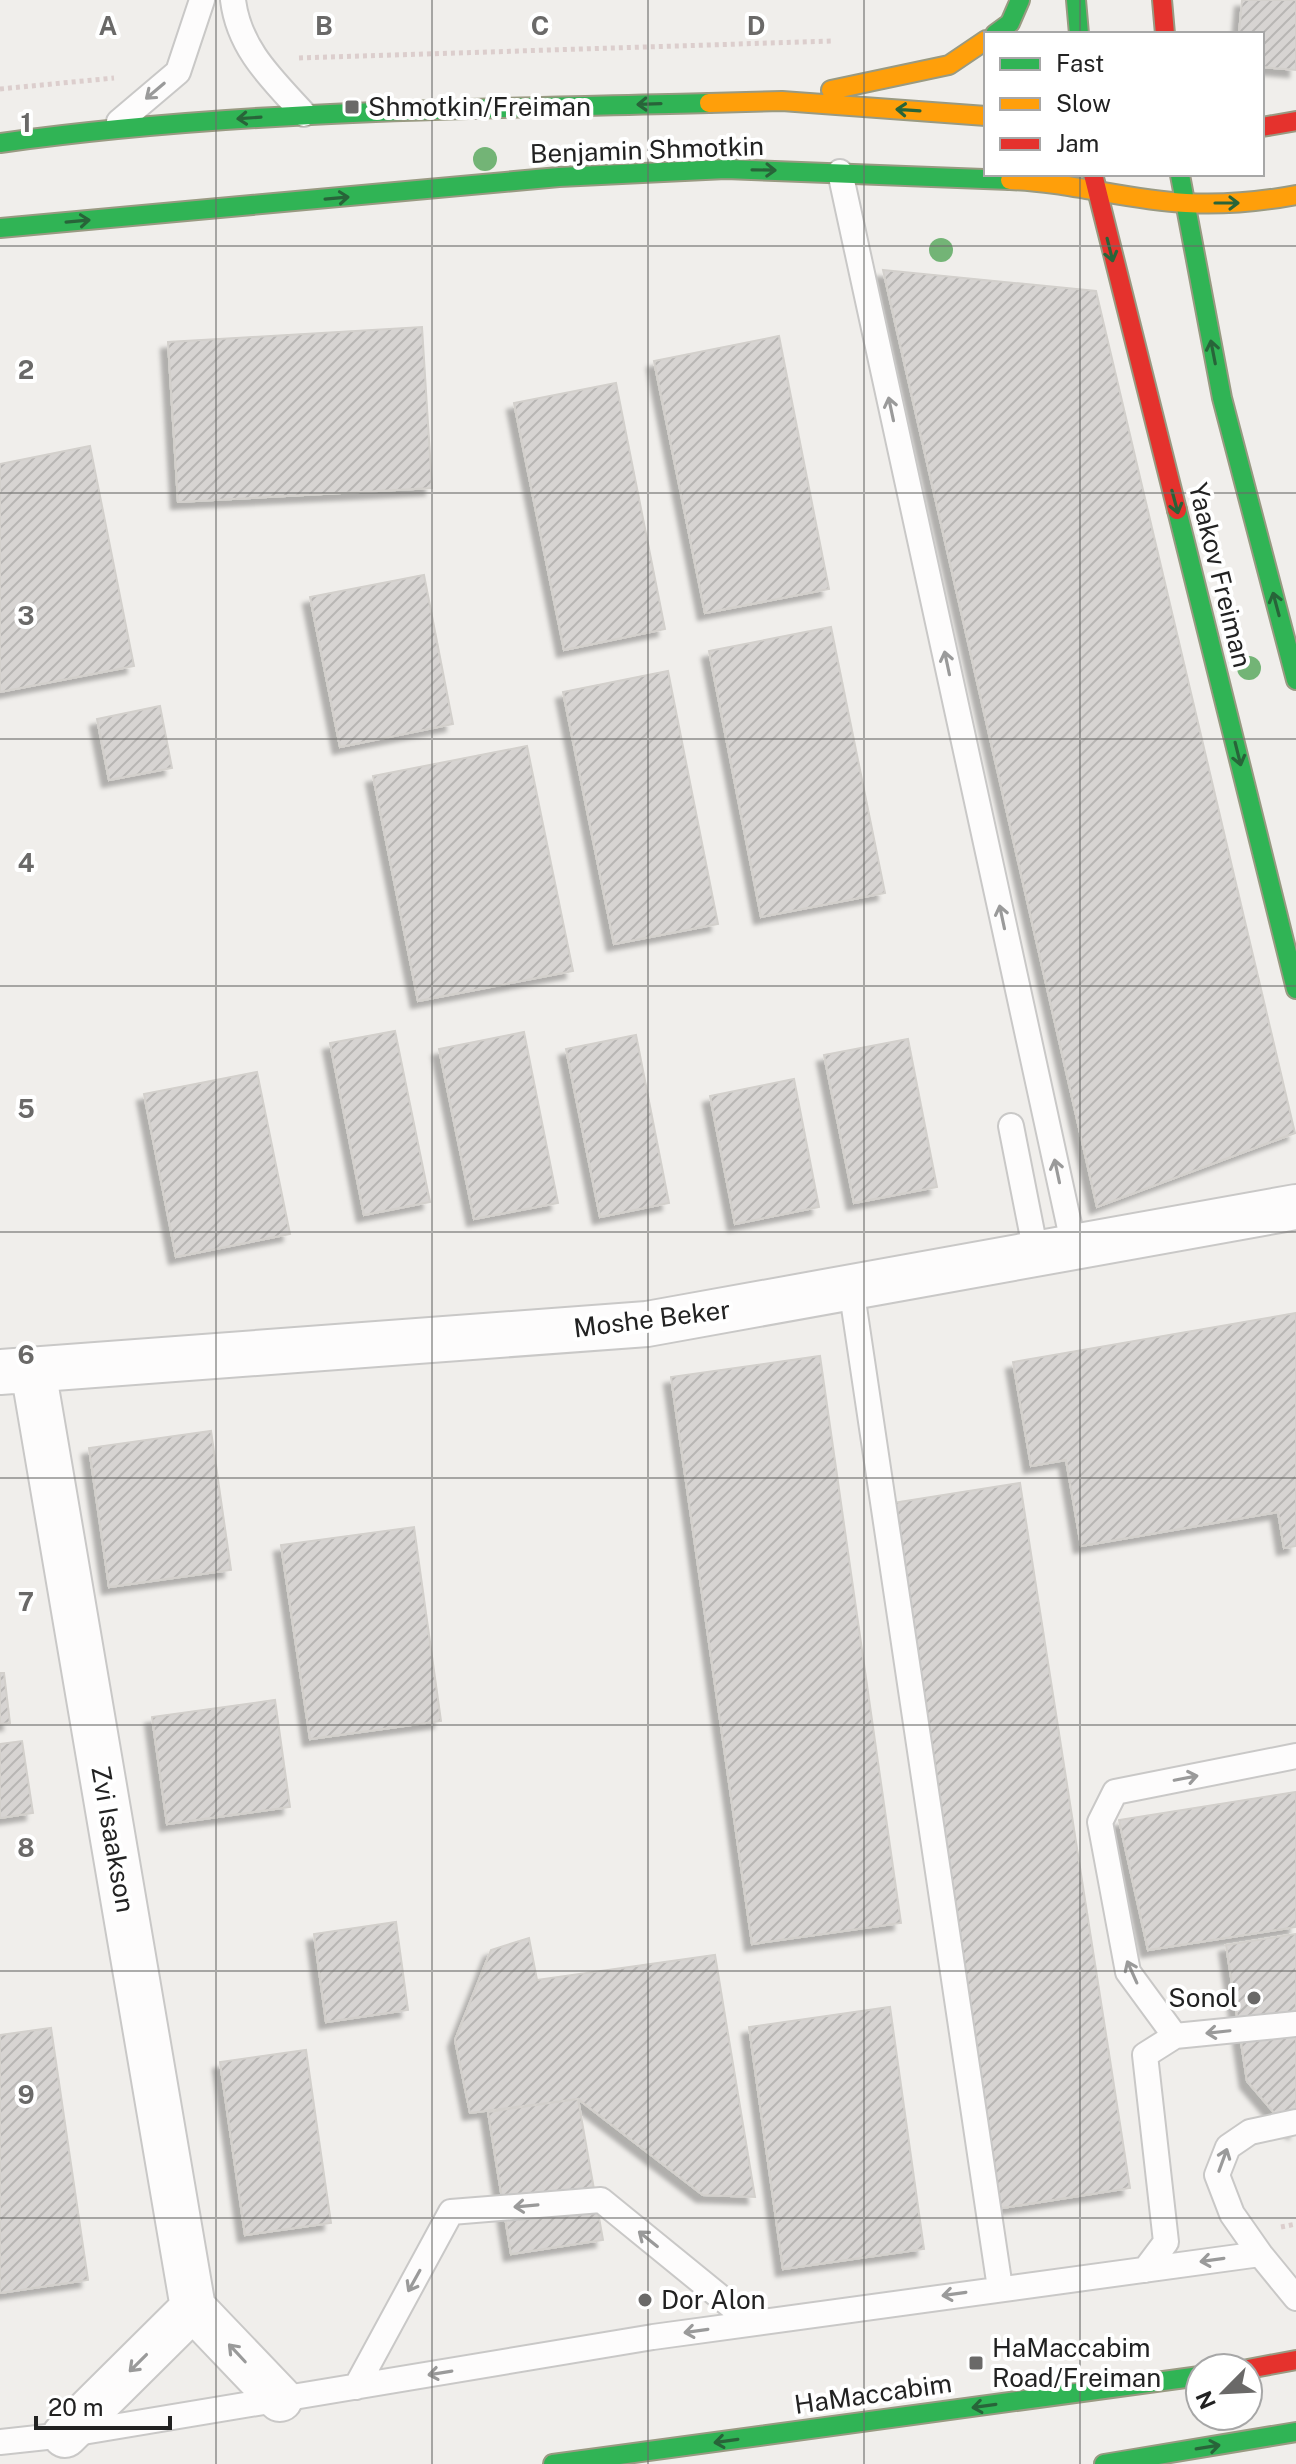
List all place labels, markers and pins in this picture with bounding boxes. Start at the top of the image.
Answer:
place label: Shmotkin/Freiman [368,91,591,122]
marker: Shmotkin/Freiman [343,98,361,116]
place label: Sonol [1168,1982,1238,2013]
marker: Sonol [1245,1989,1263,2007]
place label: Dor Alon [661,2284,766,2315]
marker: Dor Alon [636,2291,654,2309]
place label: HaMaccabim Road/Freiman [992,2332,1161,2393]
marker: HaMaccabim Road/Freiman [967,2354,985,2372]

